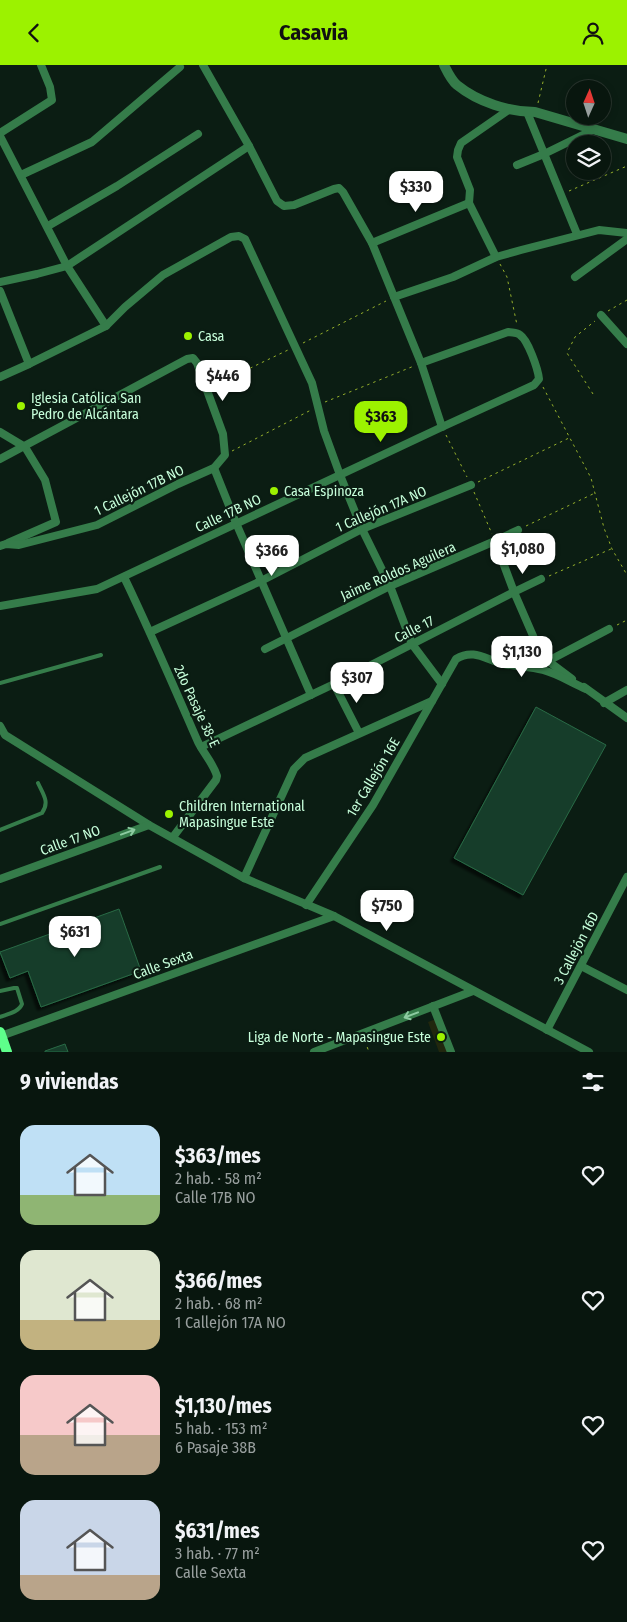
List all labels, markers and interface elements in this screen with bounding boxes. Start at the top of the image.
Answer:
icon: back [20,19,48,47]
text: Casavia [279,19,348,46]
icon: person [579,19,607,47]
north arrow [566,80,611,125]
map controls [566,80,611,180]
button: layers [566,135,611,180]
pin: $330 [386,171,446,213]
text: $330 [400,177,432,196]
place label: Casa [198,328,225,345]
marker: Casa [182,330,194,342]
pin: $446 [193,359,253,402]
text: $446 [207,366,239,385]
place label: Iglesia Católica San Pedro de Alcántara [31,390,141,423]
marker: Iglesia Católica San Pedro de Alcántara [15,400,27,412]
pin: $363 [351,401,411,443]
text: $363 [365,407,397,426]
street label: 1 Callejón 17B NO [92,461,187,519]
place label: Casa Espinoza [284,483,364,500]
street label: 1 Callejón 17A NO [333,483,429,536]
marker: Casa Espinoza [268,485,280,497]
street label: Calle 17B NO [193,491,264,536]
pin: $1,080 [482,533,564,575]
pin: $366 [242,535,302,577]
street label: Jaime Roldos Aguilera [338,538,459,604]
text: $1,080 [501,539,545,558]
text: $366 [256,541,288,560]
street label: Calle 17 [391,612,437,647]
pin: $1,130 [481,635,563,678]
text: $1,130 [502,642,542,661]
pin: $307 [327,661,387,704]
street label: 2do Pasaje 38-E [170,662,223,750]
text: $307 [342,668,372,687]
street label: 1er Callejón 16E [343,734,404,820]
place label: Children International Mapasingue Este [179,798,305,831]
marker: Children International Mapasingue Este [163,808,175,820]
street label: Calle 17 NO [38,822,103,859]
one-way arrow [120,827,135,836]
pin: $750 [357,889,417,932]
text: $750 [372,896,402,915]
street label: 3 Callejón 16D [550,909,603,987]
pin: $631 [45,915,105,958]
text: $631 [60,922,90,941]
street label: Calle Sexta [131,946,196,983]
one-way arrow [404,1011,419,1020]
place label: Liga de Norte - Mapasingue Este [248,1029,431,1046]
marker: Liga de Norte - Mapasingue Este [435,1031,447,1043]
icon: filters [579,1068,607,1096]
text: 9 viviendas [20,1069,118,1095]
text: $363/mes [175,1143,261,1169]
icon: home [60,1145,120,1205]
icon: heart [579,1161,607,1189]
text: 2 hab. · 58 m² [175,1169,262,1188]
text: Calle 17B NO [175,1188,256,1207]
text: $366/mes [175,1268,262,1294]
icon: home [60,1270,120,1330]
icon: heart [579,1286,607,1314]
text: 2 hab. · 68 m² [175,1294,262,1313]
text: 1 Callejón 17A NO [175,1313,286,1332]
text: $1,130/mes [175,1393,272,1419]
icon: home [60,1395,120,1455]
icon: heart [579,1411,607,1439]
text: 5 hab. · 153 m² [175,1419,268,1438]
text: 6 Pasaje 38B [175,1438,256,1457]
text: $631/mes [175,1518,260,1544]
icon: home [60,1520,120,1580]
icon: heart [579,1536,607,1564]
text: 3 hab. · 77 m² [175,1544,260,1563]
text: Calle Sexta [175,1563,246,1582]

